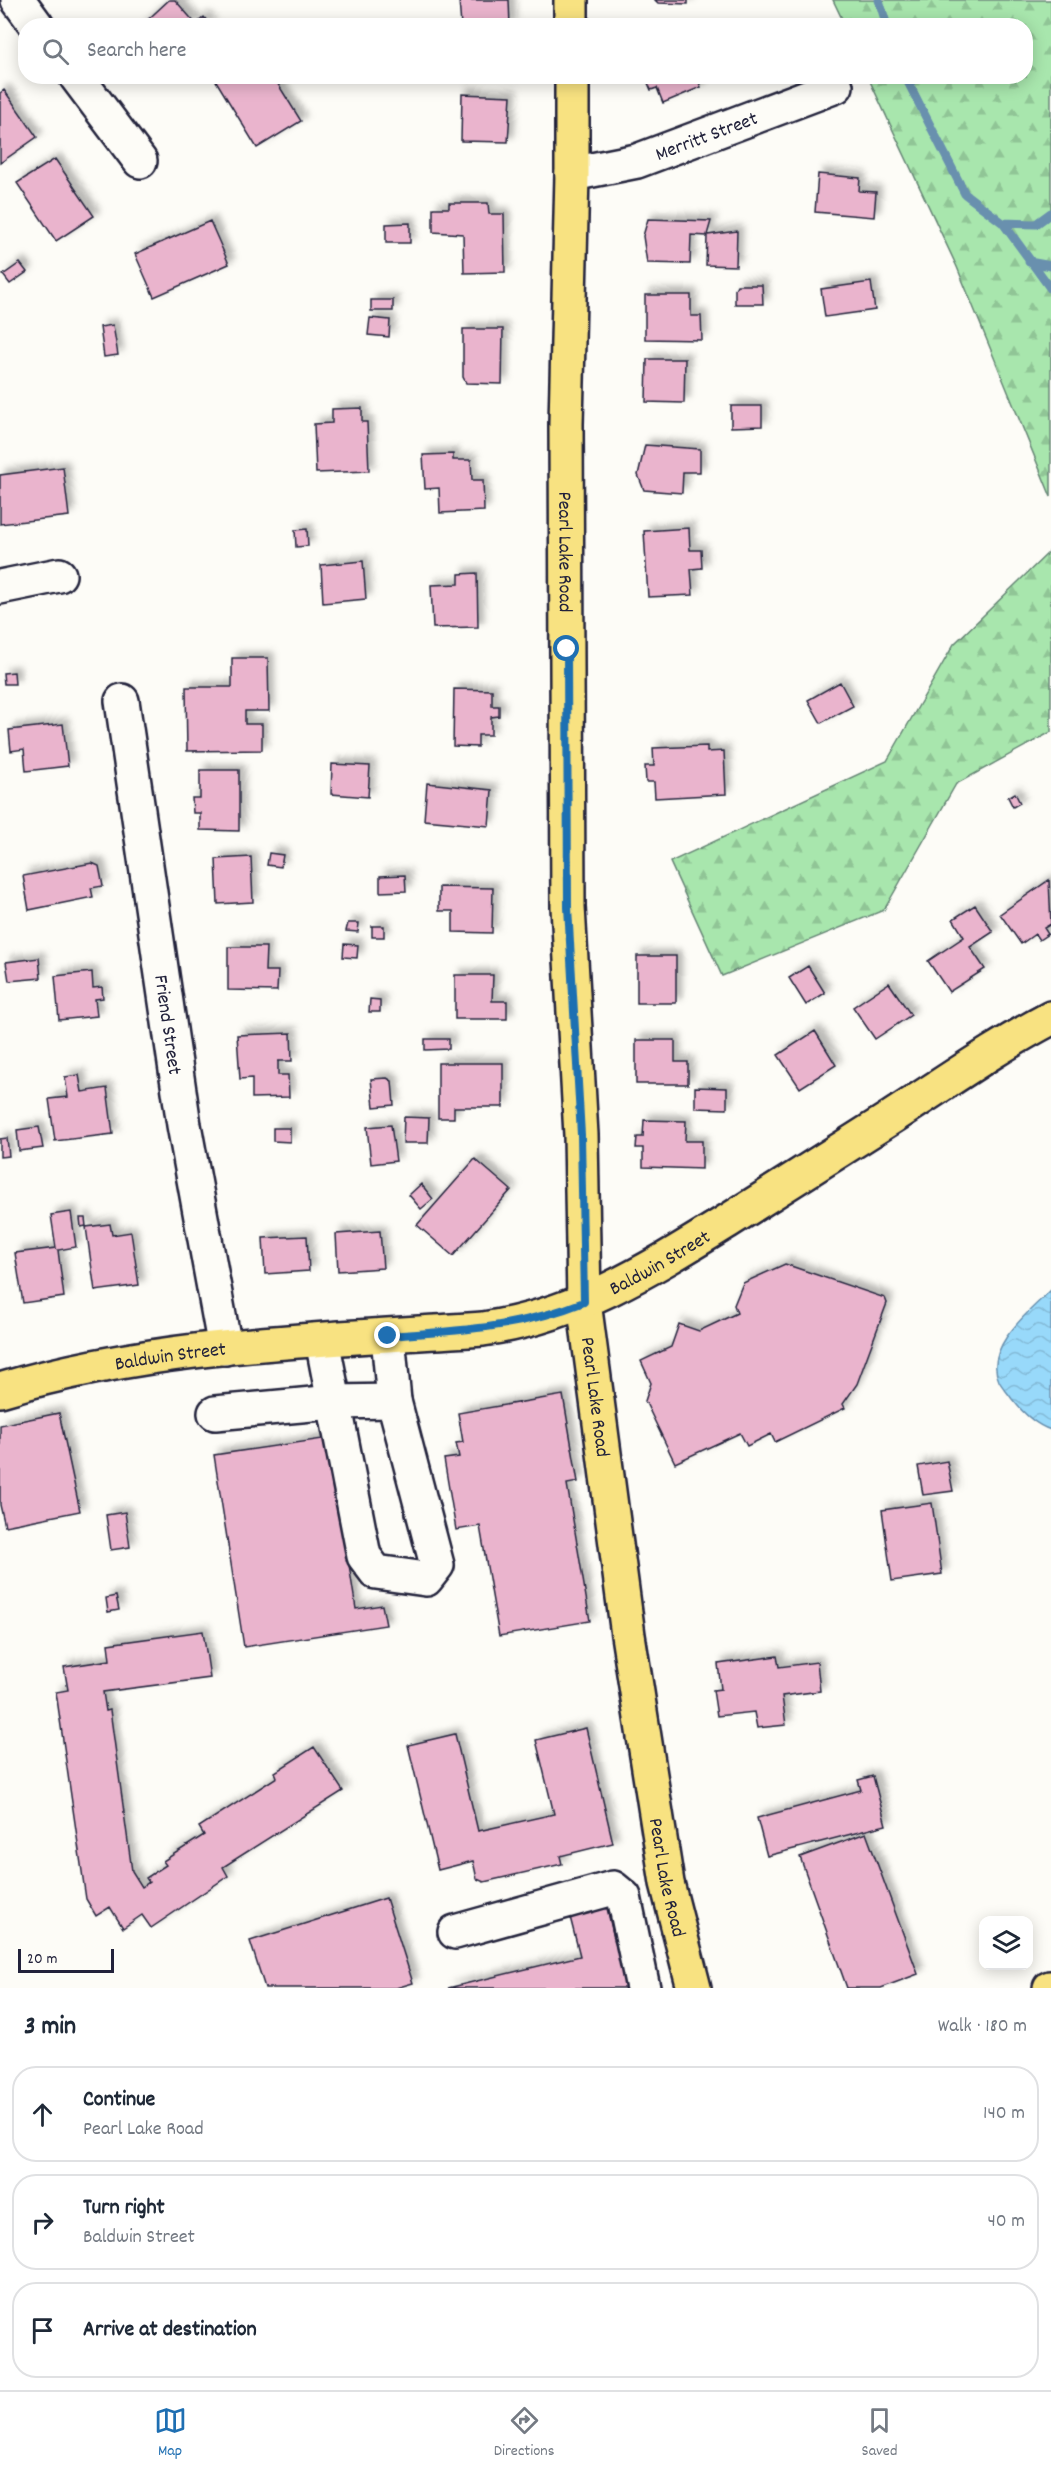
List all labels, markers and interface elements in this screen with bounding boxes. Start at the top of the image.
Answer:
search box [18,18,1033,84]
icon: search [39,35,72,68]
text: Search here [87,36,186,67]
street label: Merritt Street [652,106,762,170]
street label: Pearl Lake Road [549,492,578,612]
route start [553,635,579,661]
street label: Friend Street [145,973,187,1077]
street label: Baldwin Street [605,1224,716,1304]
route end [374,1322,400,1348]
street label: Pearl Lake Road [572,1335,615,1459]
street label: Baldwin Street [113,1336,228,1380]
street label: Pearl Lake Road [640,1816,691,1940]
map controls [979,1916,1033,1970]
button: layers [979,1916,1033,1970]
scale bar [18,1946,114,1974]
text: 20 m [27,1948,57,1971]
text: 3 min [24,2009,76,2046]
text: Walk · 180 m [938,2013,1027,2041]
text: Continue [83,2085,155,2116]
icon: ahead [26,2098,59,2131]
text: 140 m [983,2100,1025,2128]
text: Pearl Lake Road [83,2116,204,2144]
text: Turn right [83,2193,165,2224]
icon: right [26,2206,59,2239]
text: 40 m [987,2208,1025,2236]
text: Baldwin Street [83,2224,195,2252]
icon: arrive [26,2314,59,2347]
text: Arrive at destination [83,2315,257,2346]
tab: Map [154,2404,187,2463]
tab: Directions [494,2404,554,2463]
tab: Saved [862,2404,897,2463]

